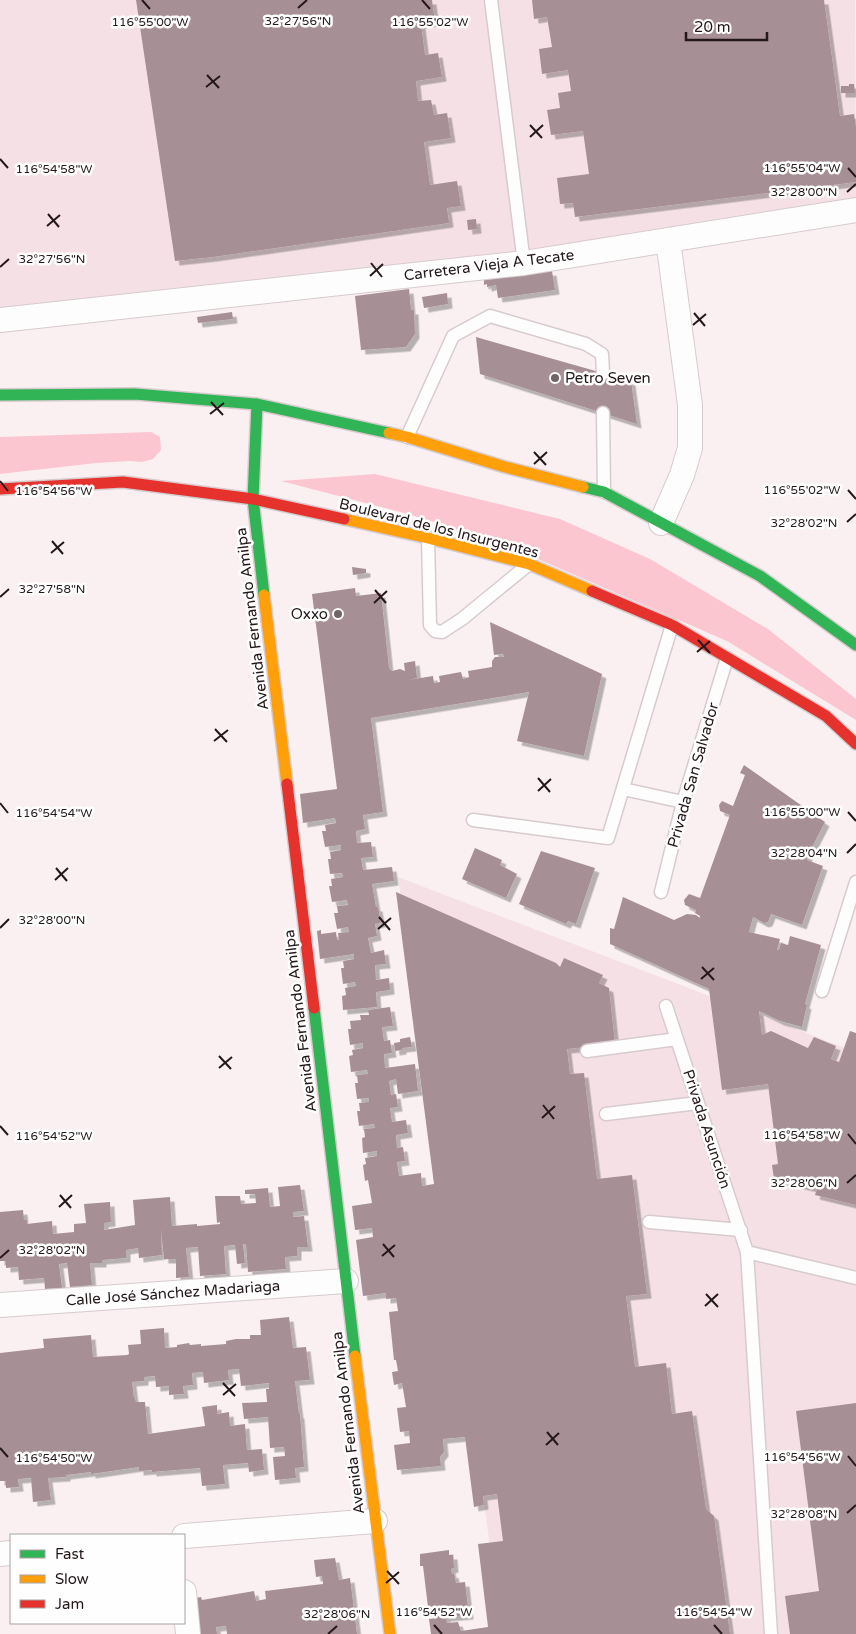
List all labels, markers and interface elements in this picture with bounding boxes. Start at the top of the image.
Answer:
scale bar [686,10,767,42]
text: 32°27'56"N [265,14,332,28]
text: 116°55'00"W [112,15,188,29]
text: 116°55'02"W [392,15,468,29]
text: 20 m [694,18,731,36]
text: 116°55'04"W [764,161,840,175]
text: 116°54'58"W [16,162,92,176]
text: 32°28'00"N [771,185,838,199]
street label: Carretera Vieja A Tecate [403,246,575,284]
text: 32°27'56"N [19,252,86,266]
place label: Petro Seven [565,369,651,387]
marker: Petro Seven [549,372,561,384]
text: 116°55'02"W [764,483,840,497]
text: 116°54'56"W [16,484,92,498]
street label: Boulevard de los Insurgentes [337,494,541,562]
text: 32°28'02"N [771,516,838,530]
street label: Avenida Fernando Amilpa [232,527,272,711]
text: 32°27'58"N [19,582,86,596]
place label: Oxxo [291,605,328,623]
marker: Oxxo [332,608,344,620]
street label: Privada San Salvador [664,700,722,850]
text: 116°55'00"W [764,805,840,819]
text: 116°54'54"W [16,806,92,820]
text: 32°28'04"N [771,846,838,860]
text: 32°28'00"N [19,913,86,927]
street label: Avenida Fernando Amilpa [280,929,320,1113]
street label: Privada Asunción [679,1067,735,1191]
text: 116°54'58"W [764,1128,840,1142]
text: 116°54'52"W [16,1129,92,1143]
text: 32°28'06"N [771,1176,838,1190]
text: 32°28'02"N [19,1243,86,1257]
street label: Calle José Sánchez Madariaga [65,1277,281,1309]
street label: Avenida Fernando Amilpa [328,1331,368,1515]
text: 116°54'56"W [764,1450,840,1464]
text: 116°54'50"W [16,1451,92,1465]
text: 32°28'08"N [771,1507,838,1521]
legend [10,1534,185,1624]
text: Fast [55,1545,85,1563]
text: Slow [55,1570,89,1588]
text: Jam [55,1595,84,1613]
text: 116°54'52"W [396,1605,472,1619]
text: 116°54'54"W [676,1605,752,1619]
text: 32°28'06"N [304,1607,371,1621]

